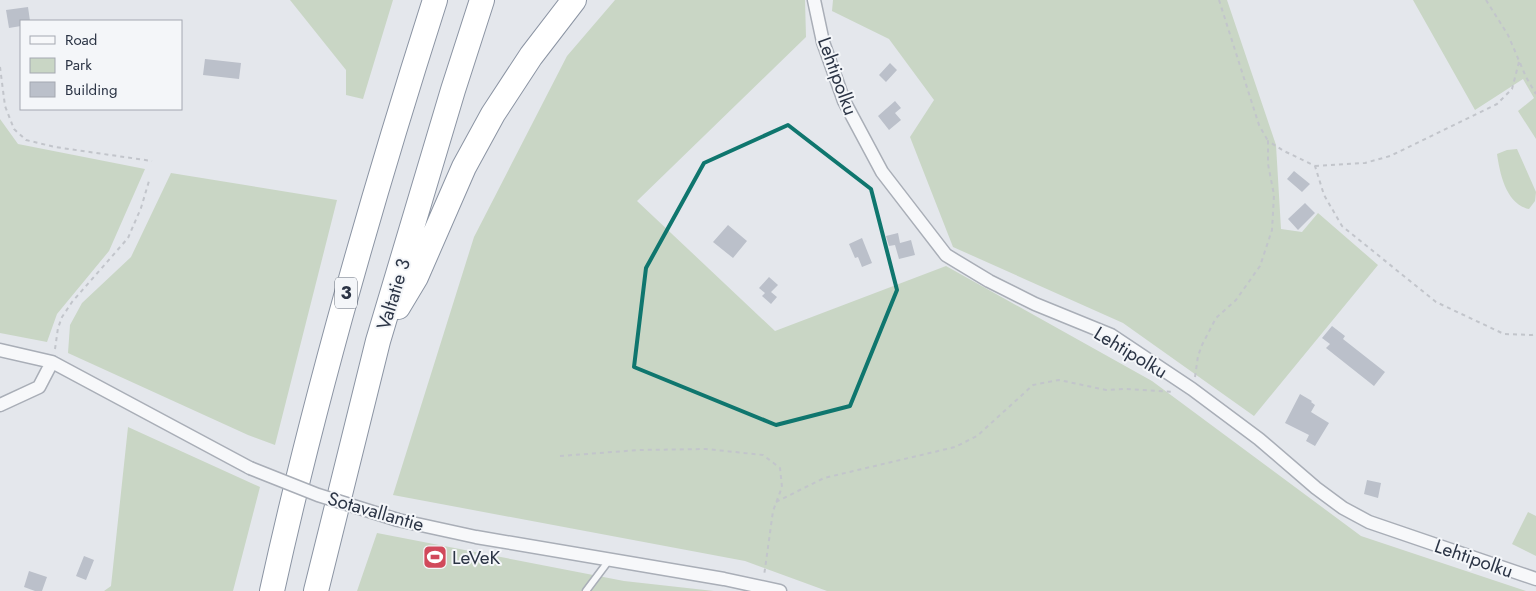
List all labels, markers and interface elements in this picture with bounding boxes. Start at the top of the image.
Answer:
legend [20,20,182,110]
text: Road [65,29,97,51]
street label: Lehtipolku [811,33,864,119]
text: Park [65,54,92,76]
text: Building [65,79,117,101]
street label: Valtatie 3 [370,255,417,333]
road number: 3 [335,278,357,308]
street label: Lehtipolku [1089,320,1173,385]
street label: Sotavallantie [325,485,427,538]
street label: Lehtipolku [1431,532,1517,585]
sports icon: LeVeK [422,544,448,570]
place label: LeVeK [452,544,501,571]

